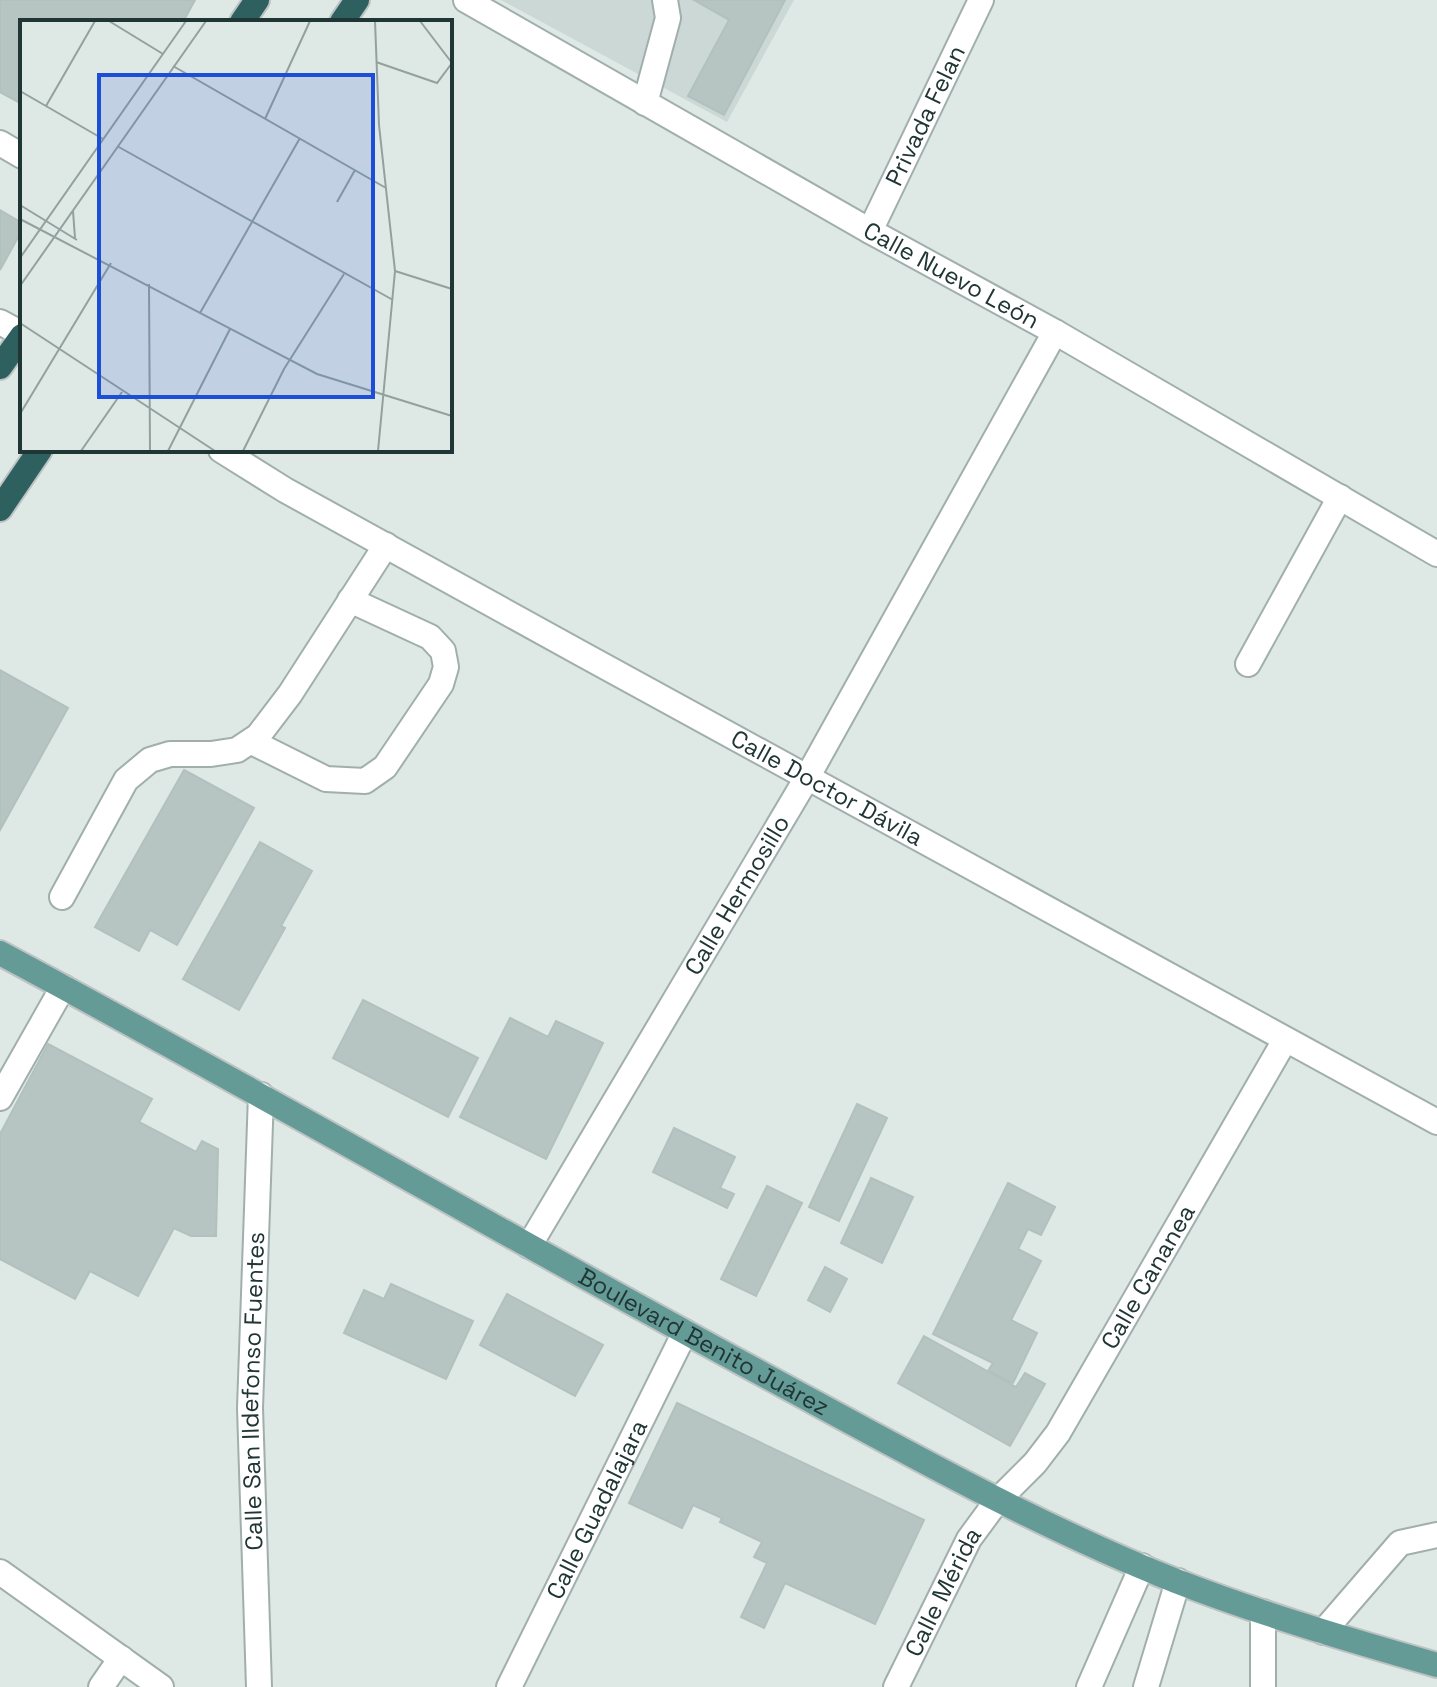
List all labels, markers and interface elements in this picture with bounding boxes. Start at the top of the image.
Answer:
inset map [20,20,452,452]
street label: Privada Felan [878,40,972,191]
street label: Calle Nuevo León [858,214,1045,336]
street label: Calle Doctor Dávila [726,723,929,853]
street label: Calle Hermosillo [677,809,796,981]
street label: Calle Cananea [1094,1199,1202,1355]
street label: Calle San Ildefonso Fuentes [234,1231,271,1551]
street label: Boulevard Benito Juárez [573,1260,835,1422]
street label: Calle Guadalajara [539,1414,654,1604]
street label: Calle Mérida [897,1520,988,1662]

